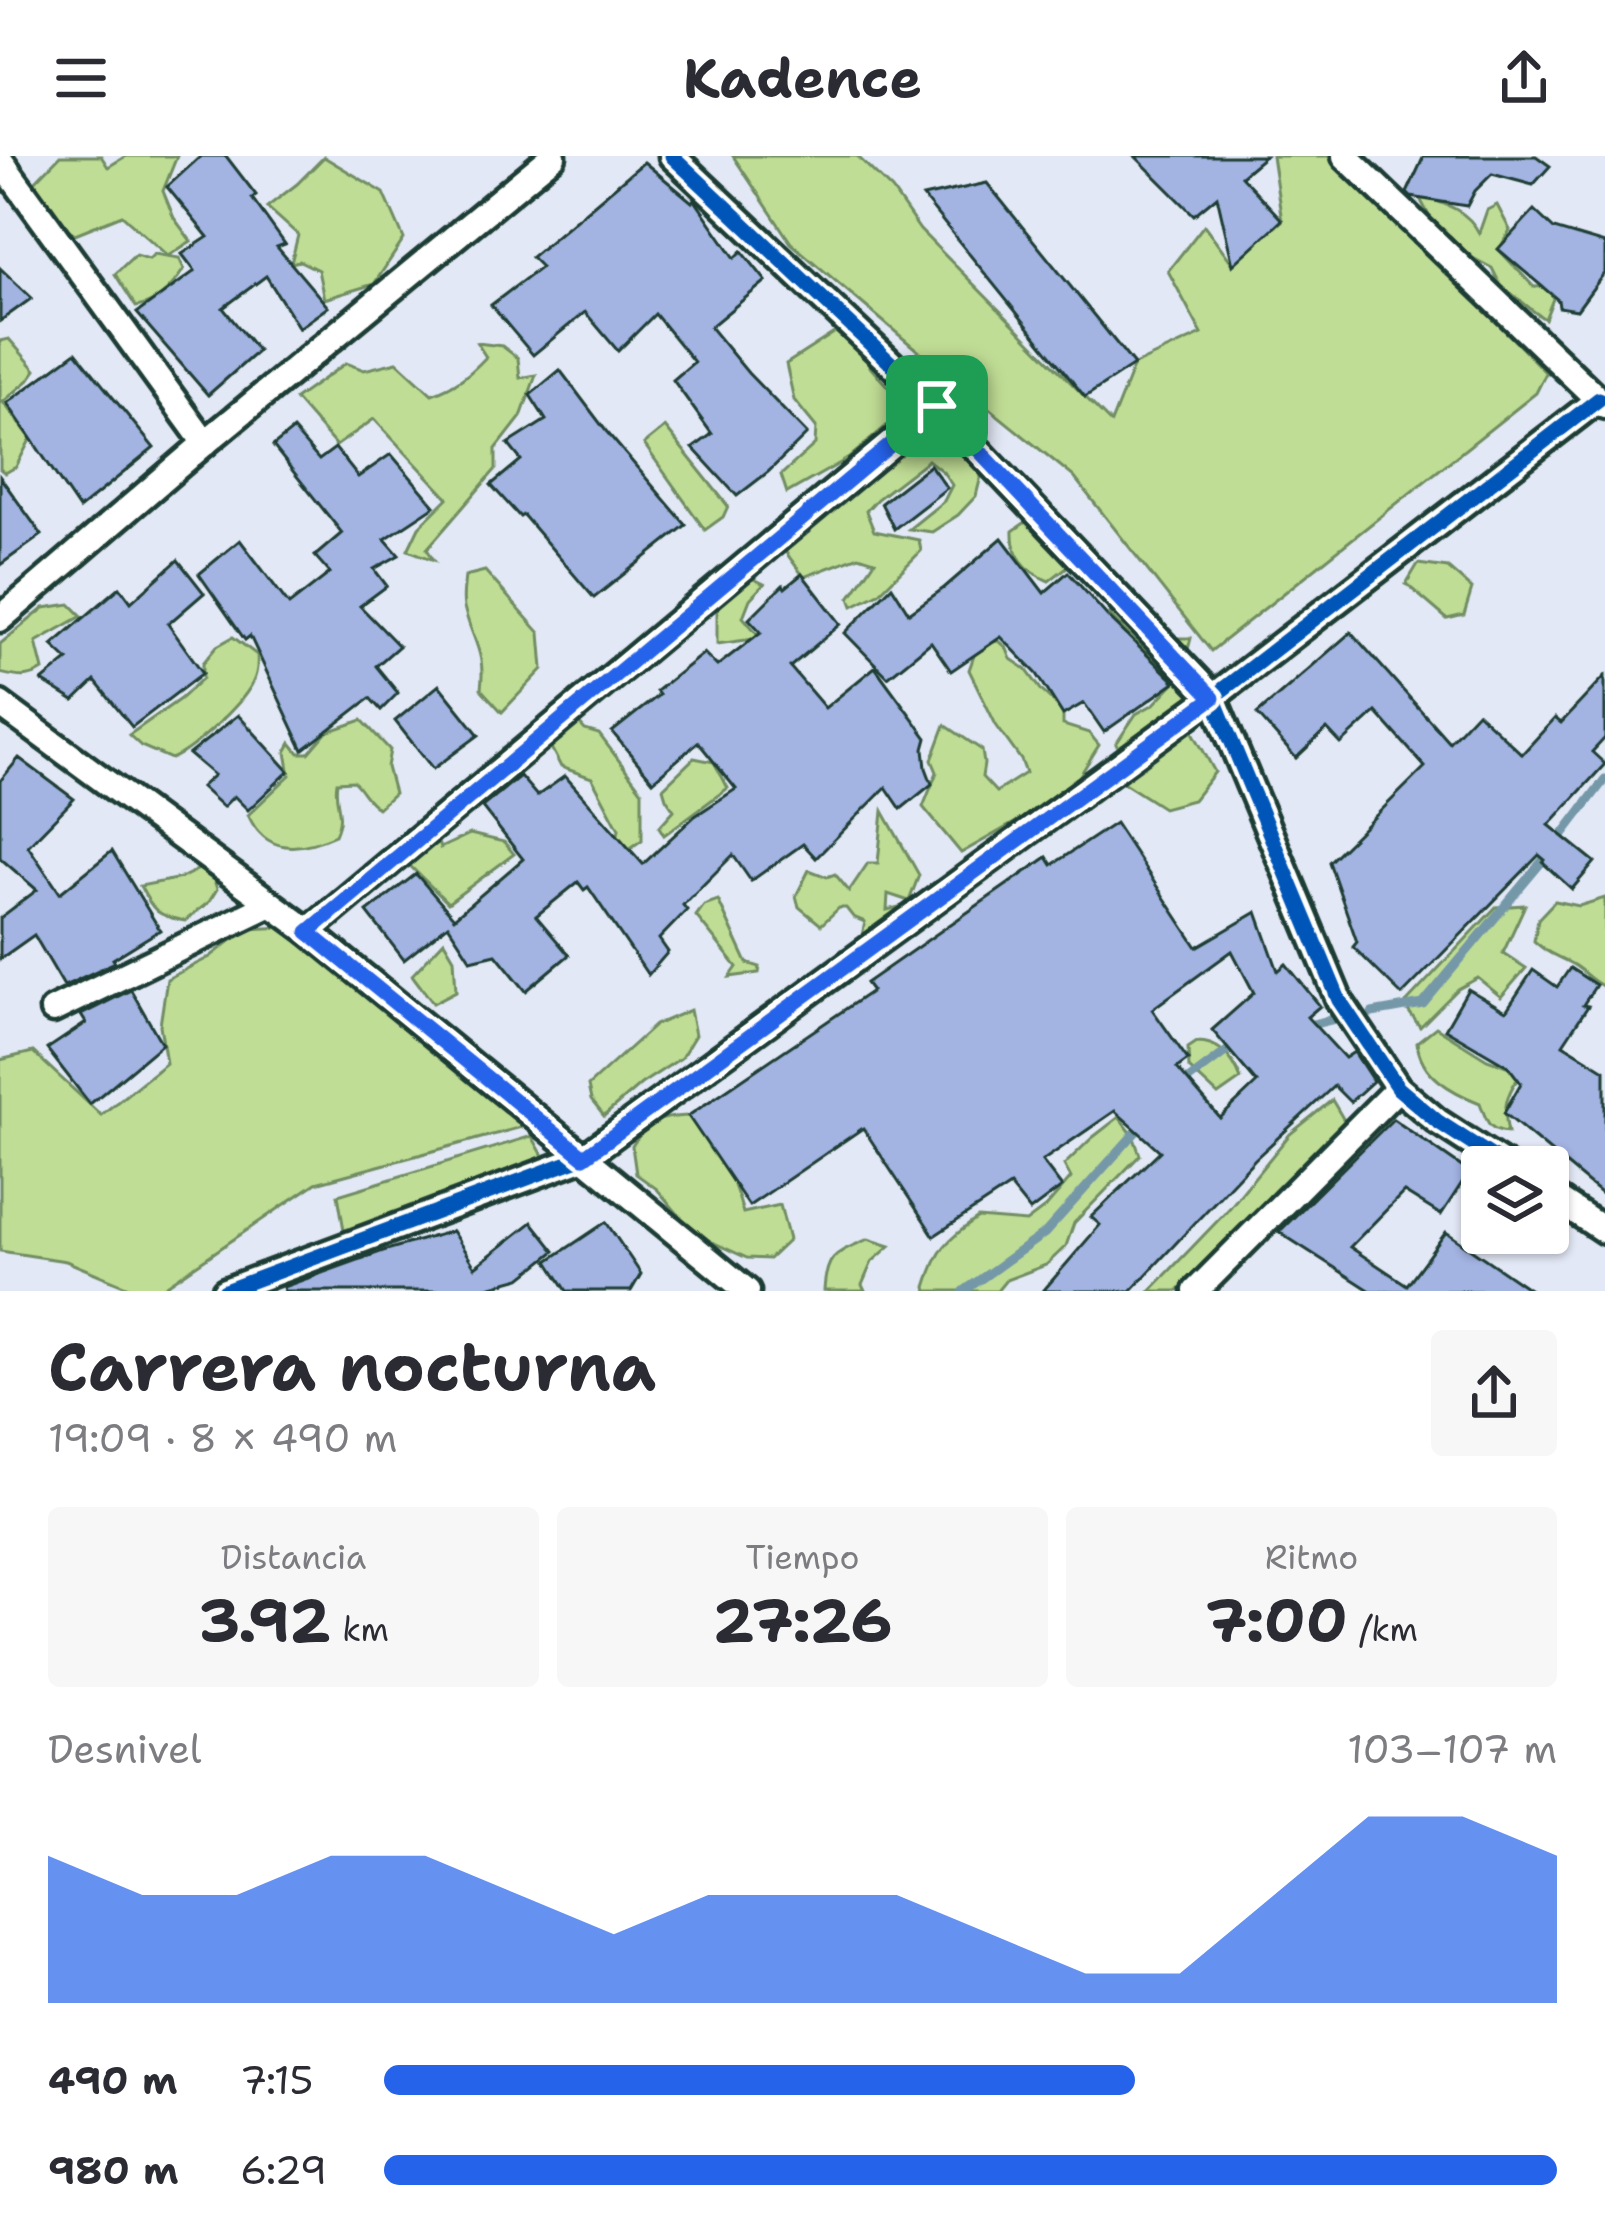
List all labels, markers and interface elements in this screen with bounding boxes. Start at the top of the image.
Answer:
text: Kadence [683,42,922,114]
icon: menu [48,45,114,111]
icon: share [1491,45,1557,111]
pin [886,355,988,457]
icon: arrive [904,373,970,439]
map controls [1461,1146,1569,1254]
button: layers [1461,1146,1569,1254]
text: Carrera nocturna [48,1323,656,1411]
button: share [1431,1330,1557,1456]
text: 19:09 · 8 × 490 m [48,1412,397,1464]
text: Distancia [221,1535,366,1580]
text: Tiempo [746,1535,859,1580]
text: Ritmo [1265,1535,1358,1580]
text: 3.92 [198,1580,331,1660]
text: 27:26 [712,1580,893,1660]
text: 7:00 [1205,1580,1348,1660]
text: km [331,1607,389,1652]
text: /km [1348,1607,1418,1652]
text: Desnivel [48,1723,202,1775]
text: 103–107 m [1347,1723,1557,1775]
text: 490 m [48,2054,177,2106]
text: 7:15 [240,2054,313,2106]
text: 980 m [48,2144,179,2196]
text: 6:29 [240,2144,327,2196]

